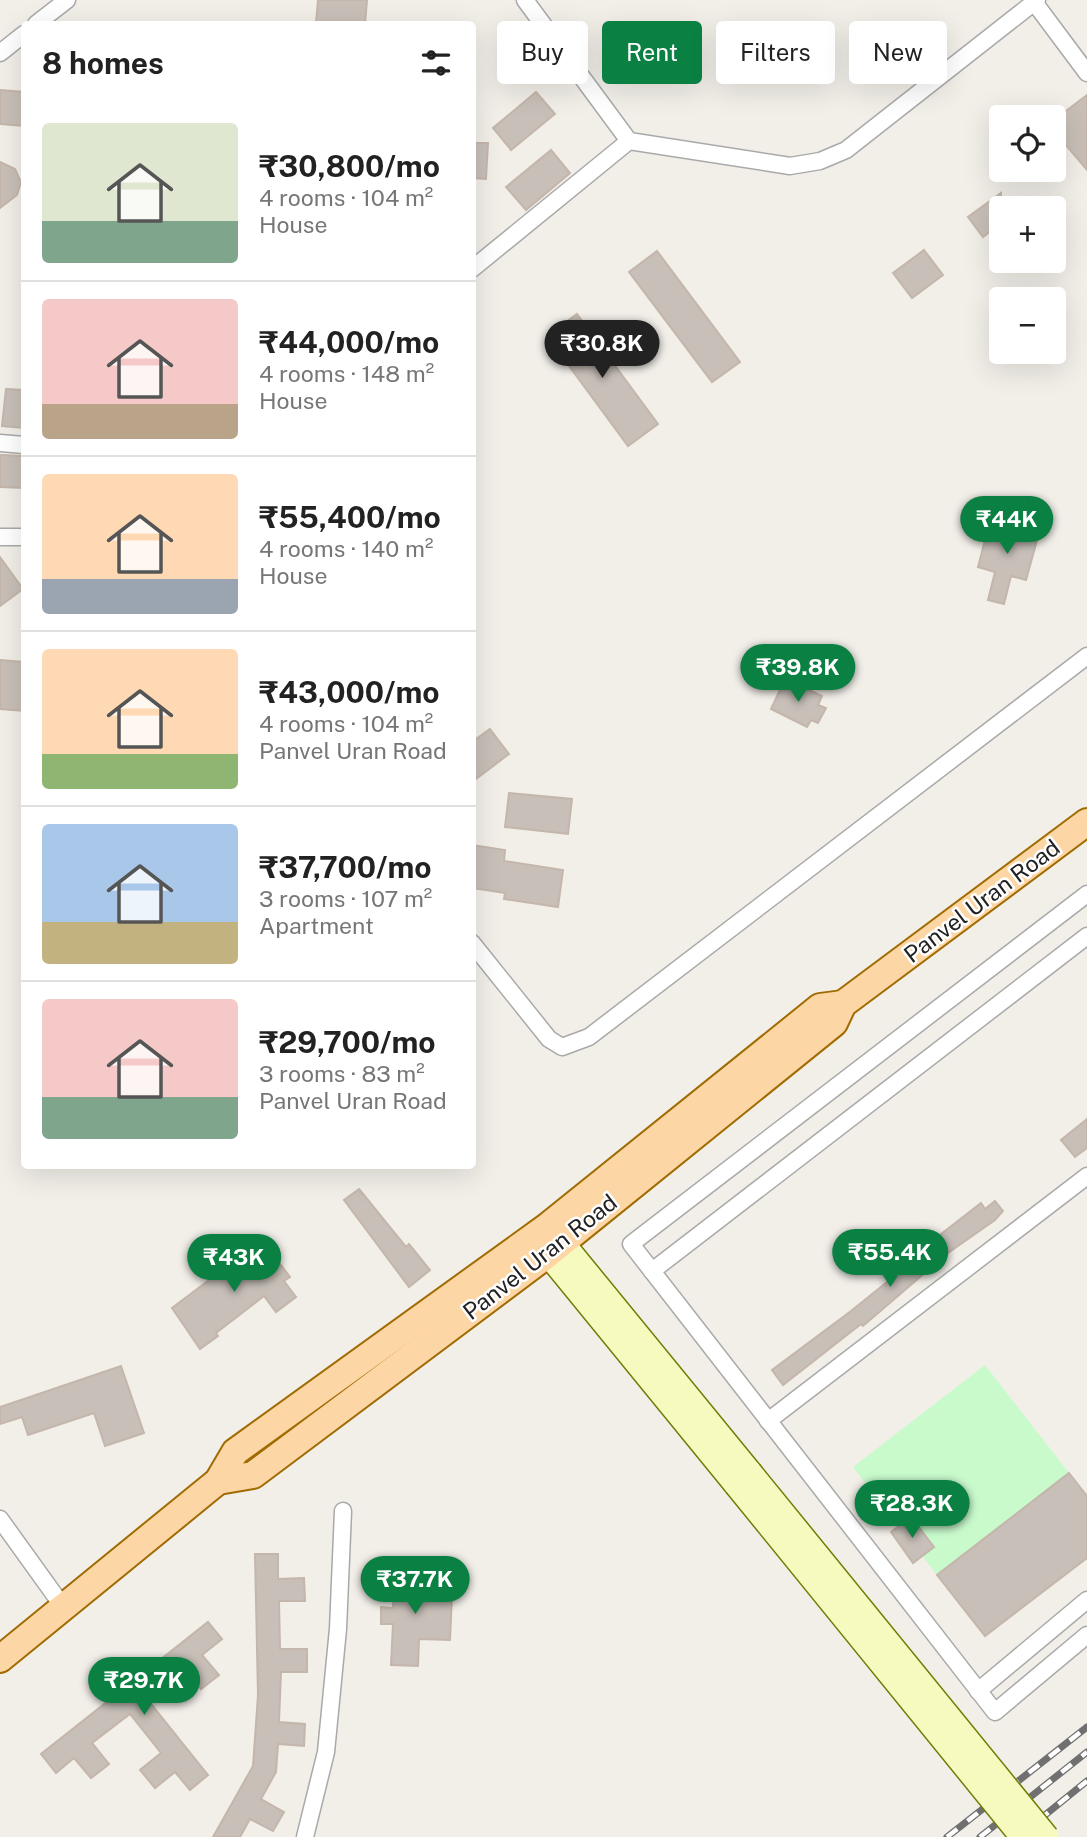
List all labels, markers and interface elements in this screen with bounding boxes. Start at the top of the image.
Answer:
chip: Buy [497,21,588,84]
chip: Rent [602,21,702,84]
chip: Filters [716,21,835,84]
chip: New [849,21,947,84]
icon: filters [417,44,455,82]
text: 8 homes [42,45,164,81]
map controls [989,105,1066,364]
button: locate [989,105,1066,182]
text: ₹30,800/mo [259,148,440,184]
icon: home [98,151,182,235]
text: 4 rooms · 104 m² [259,184,433,211]
button: + [989,196,1066,273]
text: House [259,211,327,238]
button: − [989,287,1066,364]
pin: ₹30.8K [545,320,659,380]
text: ₹44,000/mo [259,324,439,360]
icon: home [98,327,182,411]
text: ₹30.8K [561,329,643,356]
text: 4 rooms · 148 m² [259,360,434,387]
text: House [259,387,327,414]
pin: ₹44K [966,496,1048,556]
text: ₹55,400/mo [259,499,441,535]
icon: home [98,502,182,586]
text: ₹44K [976,505,1038,532]
text: 4 rooms · 140 m² [259,535,433,562]
text: House [259,562,327,589]
pin: ₹39.8K [741,644,855,704]
text: ₹39.8K [756,653,840,680]
text: ₹43,000/mo [259,674,440,710]
icon: home [98,677,182,761]
text: 4 rooms · 104 m² [259,710,433,737]
text: Panvel Uran Road [259,737,447,764]
street label: Panvel Uran Road [899,833,1065,968]
text: ₹37,700/mo [259,849,432,885]
icon: home [98,852,182,936]
text: 3 rooms · 107 m² [259,885,432,912]
text: Apartment [259,912,374,939]
text: ₹29,700/mo [259,1024,436,1060]
icon: home [98,1027,182,1111]
text: 3 rooms · 83 m² [259,1060,425,1087]
text: Panvel Uran Road [259,1087,447,1114]
street label: Panvel Uran Road [457,1188,622,1325]
pin: ₹55.4K [833,1230,947,1289]
pin: ₹43K [193,1234,275,1294]
text: ₹55.4K [848,1238,932,1265]
text: ₹43K [203,1243,265,1270]
pin: ₹28.3K [855,1480,969,1540]
text: ₹28.3K [871,1489,953,1516]
pin: ₹37.7K [358,1556,472,1616]
text: ₹37.7K [377,1565,453,1592]
pin: ₹29.7K [87,1658,201,1717]
text: ₹29.7K [104,1666,184,1693]

